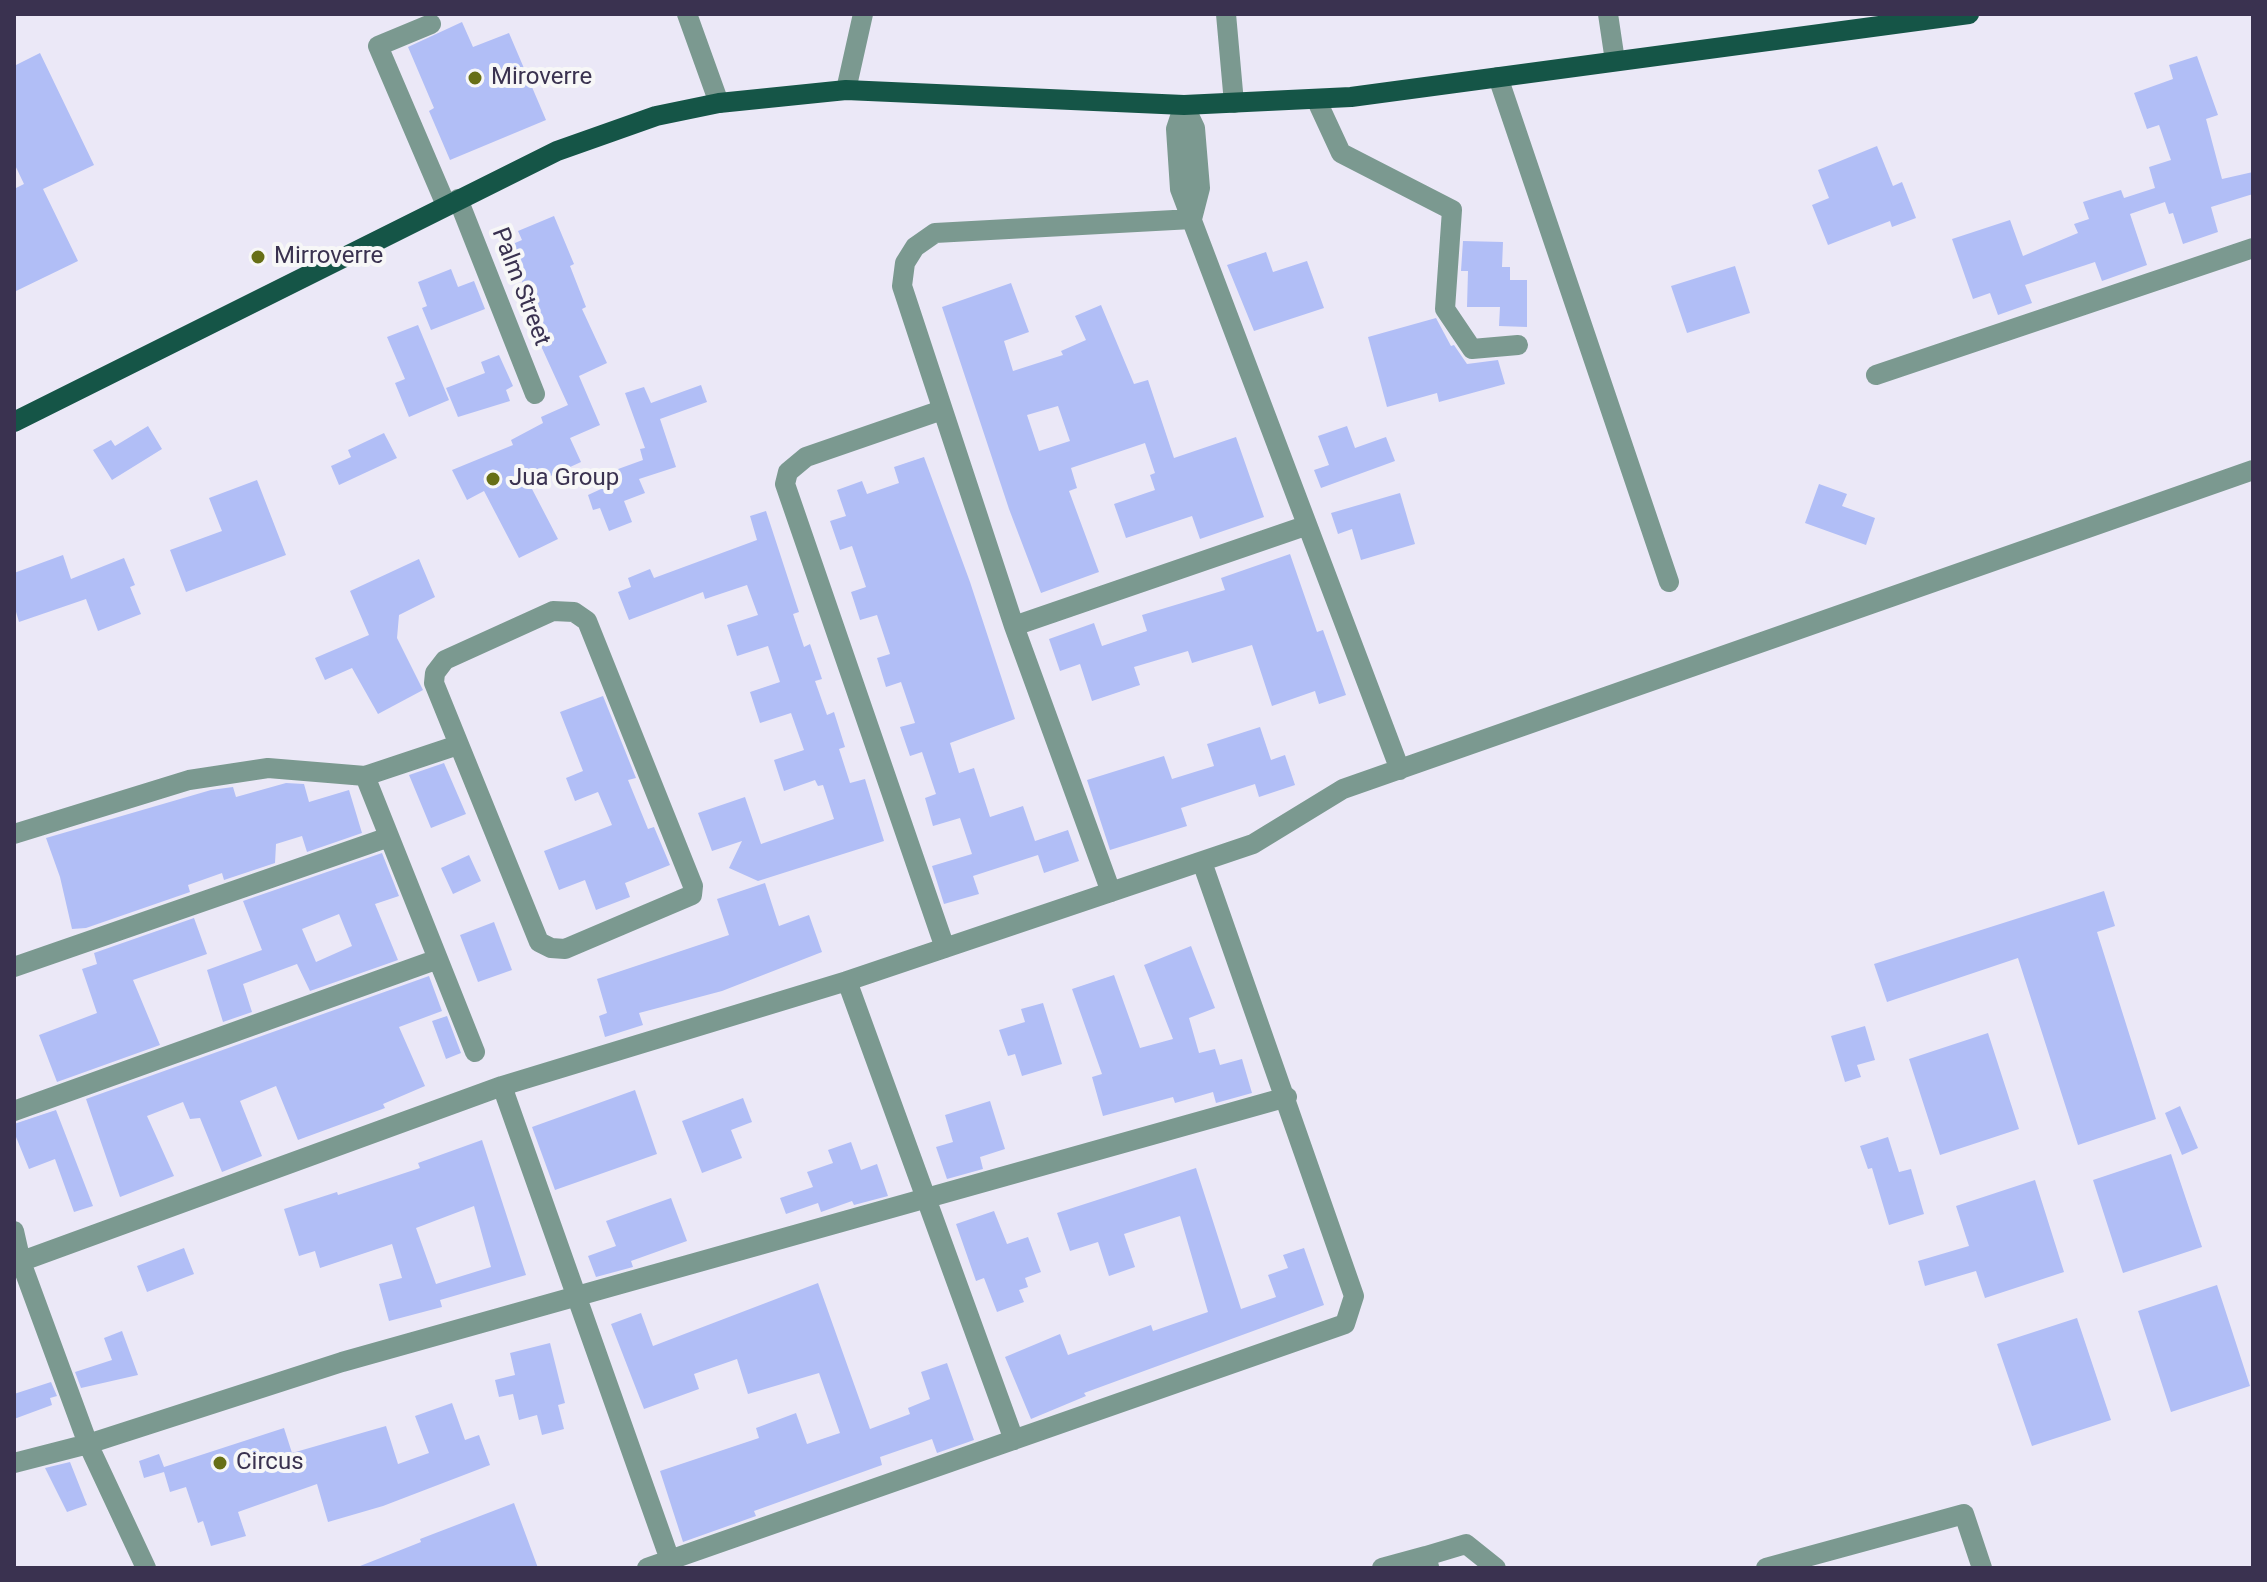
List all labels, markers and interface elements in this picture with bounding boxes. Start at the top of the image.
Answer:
place label: Miroverre [491,64,592,92]
marker: Miroverre [466,69,484,87]
street label: Palm Street [484,224,556,350]
place label: Mirroverre [274,243,383,271]
marker: Mirroverre [249,248,267,266]
place label: Jua Group [509,465,619,493]
marker: Jua Group [484,470,502,488]
place label: Circus [236,1449,304,1477]
marker: Circus [211,1454,229,1472]

